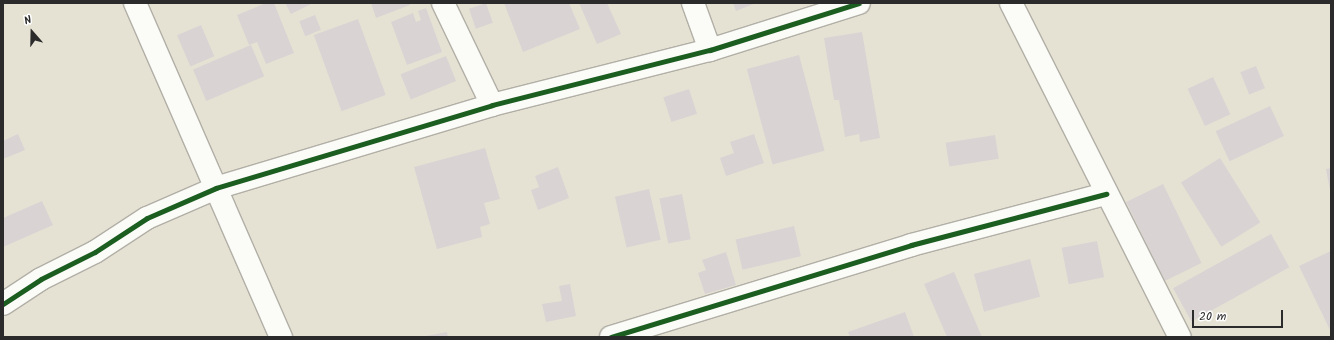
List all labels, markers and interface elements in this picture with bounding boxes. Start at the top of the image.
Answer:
text: N [22,11,34,30]
north arrow [12,12,52,52]
scale bar [1194,302,1285,328]
text: 20 m [1199,307,1226,326]

